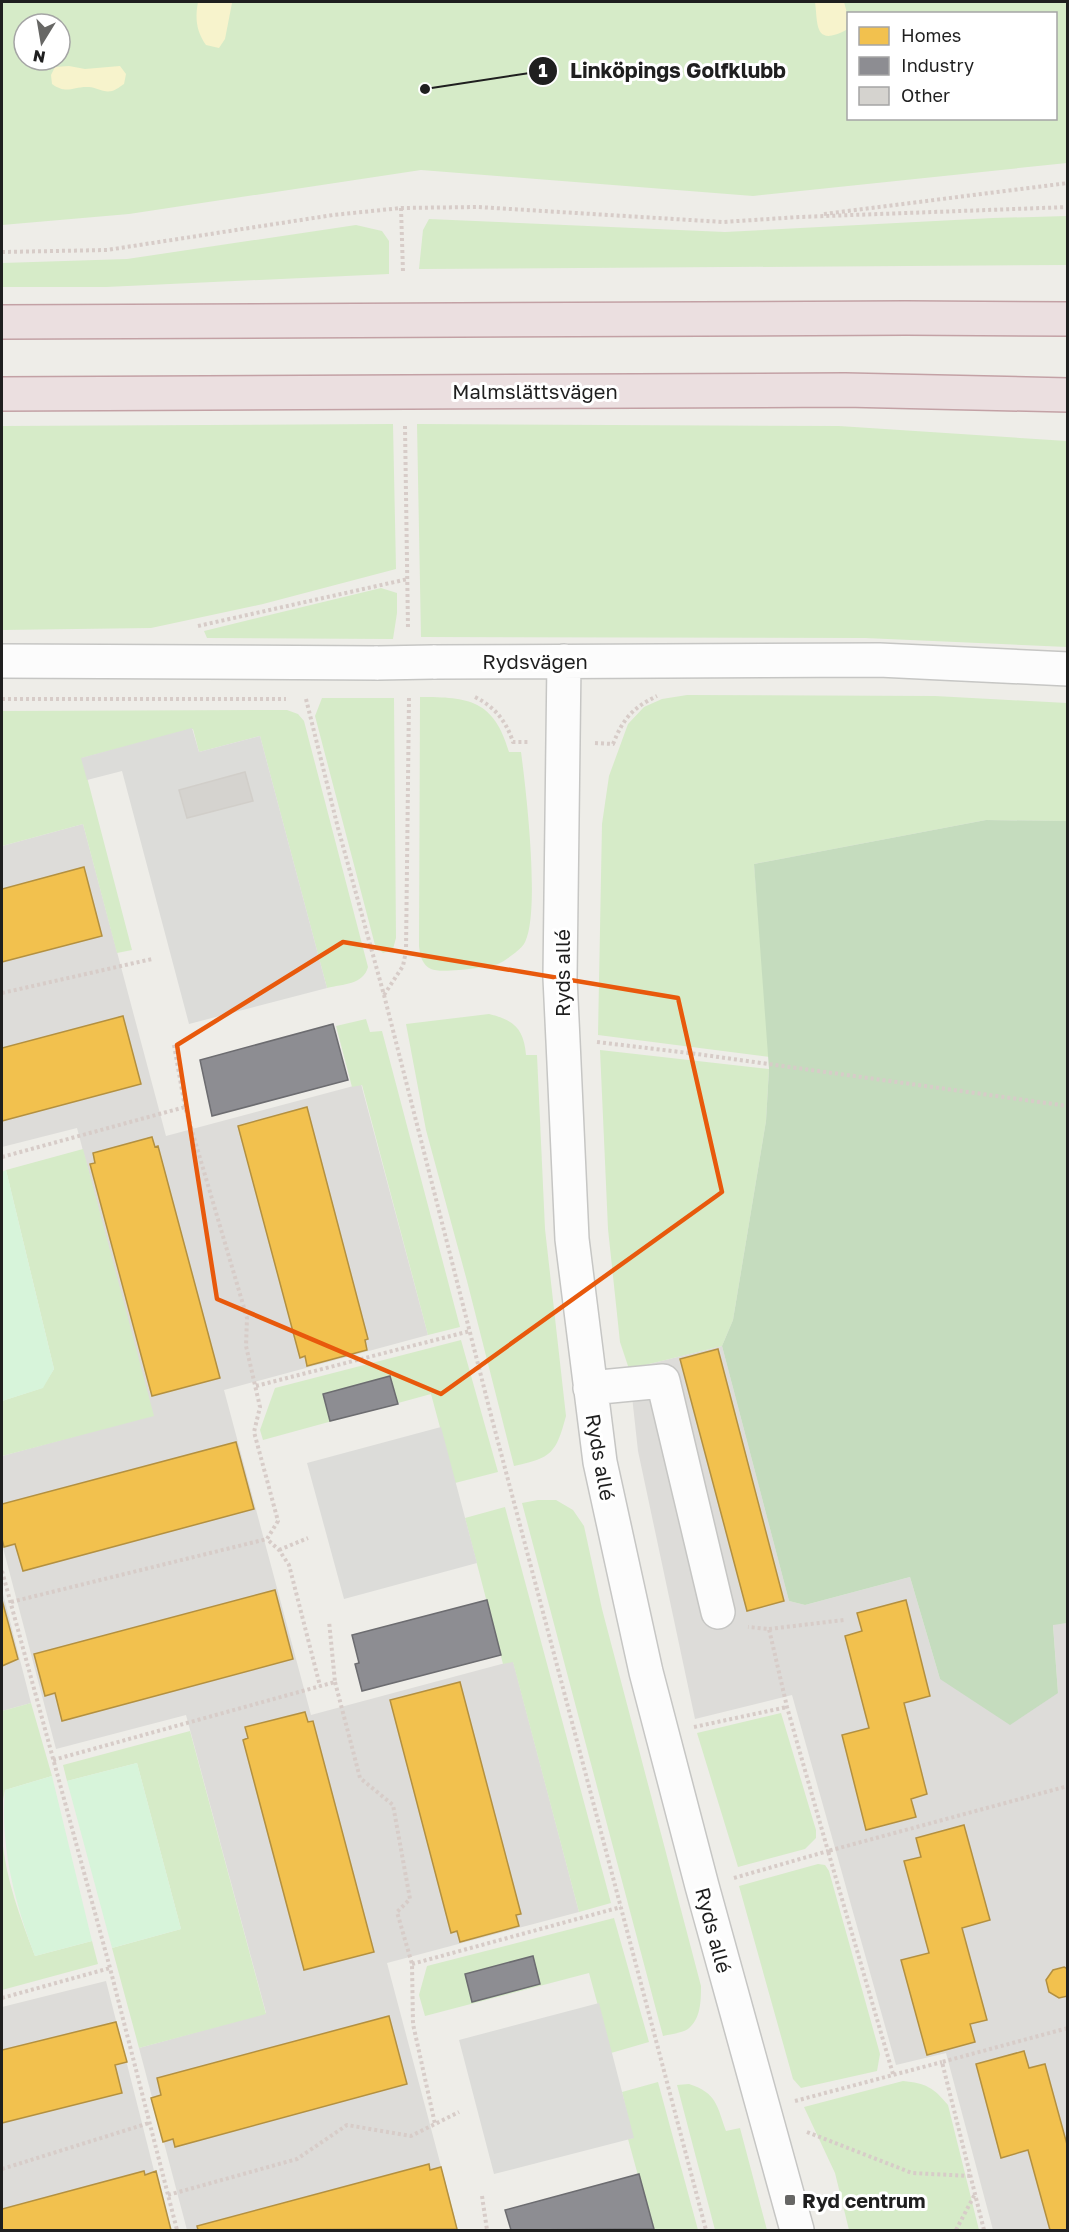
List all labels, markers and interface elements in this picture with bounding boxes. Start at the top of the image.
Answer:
north arrow [12,12,72,72]
legend [847,12,1057,120]
text: Homes [901,24,961,46]
text: N [31,46,47,68]
callout: Linköpings Golfklubb [528,52,798,91]
text: Industry [901,54,974,76]
text: Linköpings Golfklubb [570,57,786,83]
text: 1 [538,59,548,81]
text: Other [901,84,950,106]
street label: Malmslättsvägen [452,379,618,403]
street label: Rydsvägen [482,649,588,673]
street label: Ryds allé [550,929,574,1017]
street label: Ryds allé [582,1412,620,1502]
street label: Ryds allé [691,1884,737,1976]
place label: Ryd centrum [802,2188,925,2212]
marker: Ryd centrum [783,2193,797,2207]

